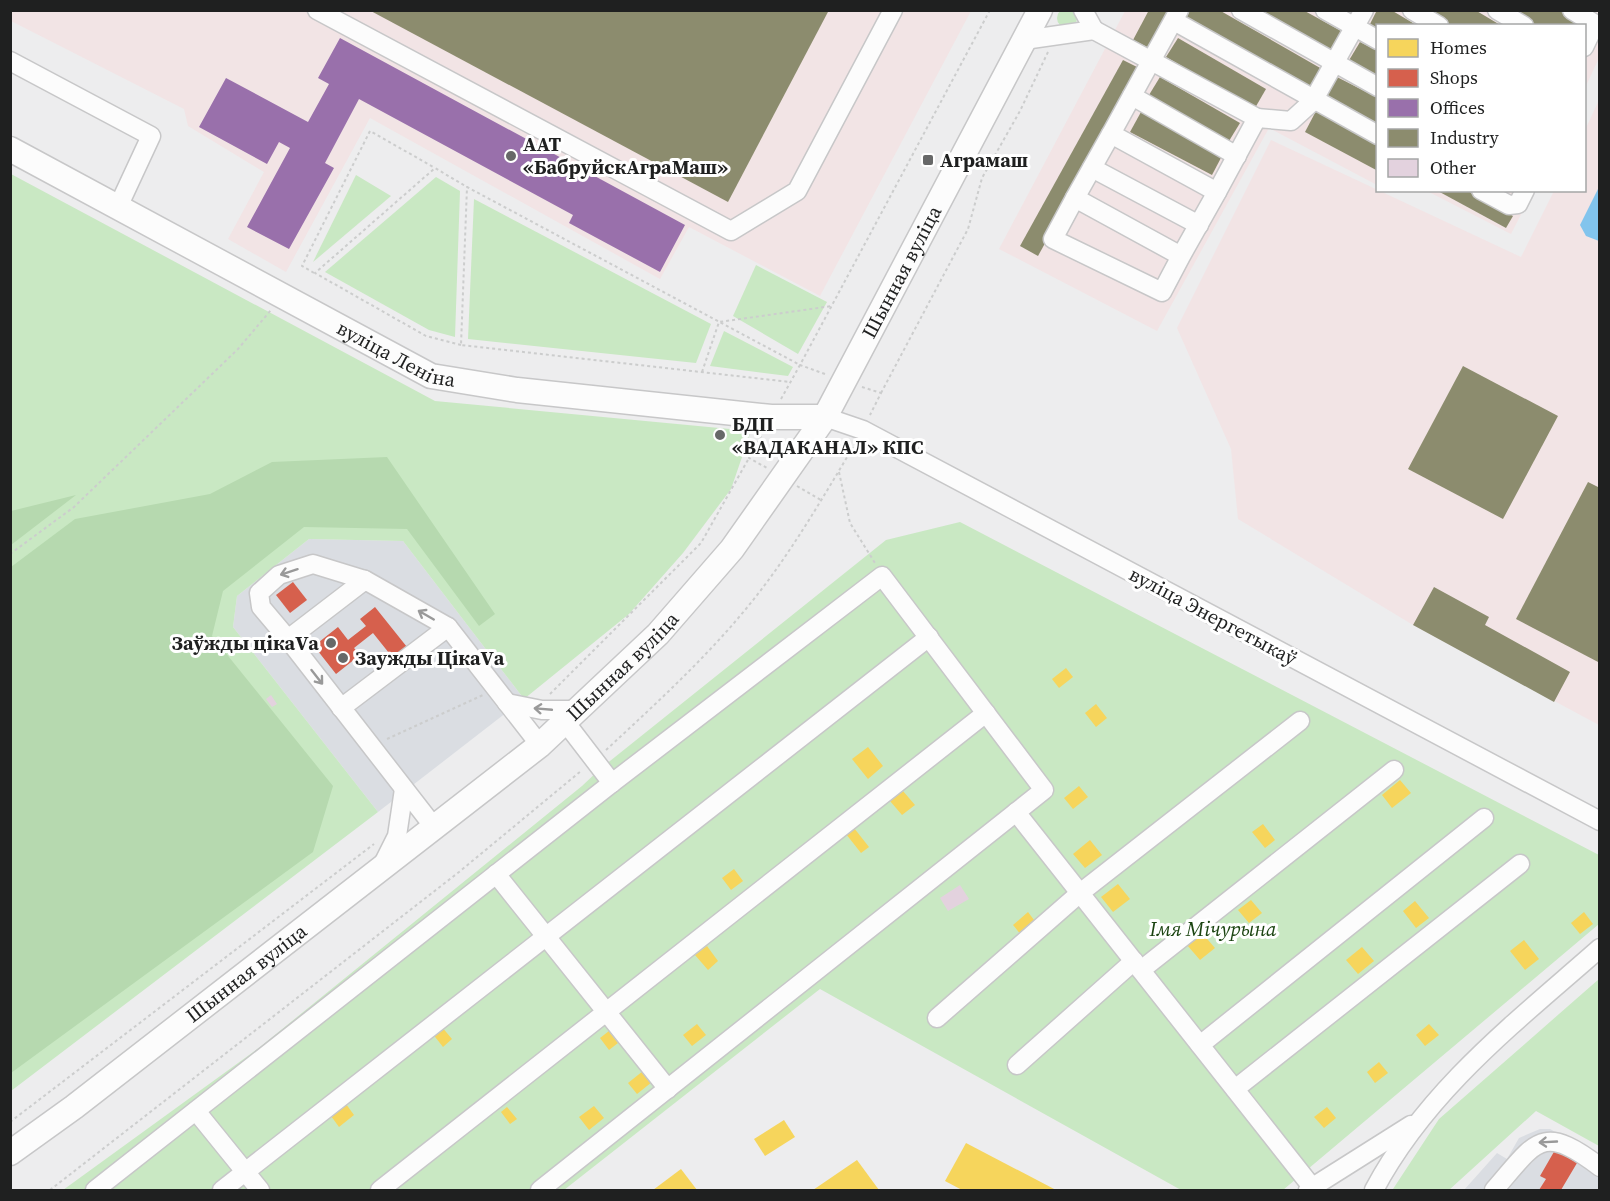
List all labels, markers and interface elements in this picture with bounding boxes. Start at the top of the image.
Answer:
legend [1376,24,1586,192]
text: Homes [1430,35,1487,60]
text: Shops [1430,65,1478,90]
text: Offices [1430,95,1485,120]
text: Industry [1430,125,1500,150]
place label: ААТ «БабруйскАграМаш» [523,130,728,181]
place label: Аграмаш [940,146,1028,174]
marker: ААТ «БабруйскАграМаш» [504,149,518,163]
marker: Аграмаш [921,153,935,167]
text: Other [1430,155,1477,180]
street label: Шынная вуліца [855,200,949,343]
street label: вуліца Леніна [332,314,458,394]
place label: БДП «ВАДАКАНАЛ» КПС [732,410,923,461]
marker: БДП «ВАДАКАНАЛ» КПС [713,428,727,442]
street label: вуліца Энергетыкаў [1124,560,1303,672]
one-way arrow [280,567,299,578]
street label: Шынная вуліца [560,605,686,727]
one-way arrow [418,609,435,621]
place label: Заўжды цікаVа [172,629,319,657]
marker: Заўжды цікаVа [324,636,338,650]
place label: Заужды ЦікаVа [355,644,505,672]
marker: Заужды ЦікаVа [336,651,350,665]
one-way arrow [311,669,324,685]
one-way arrow [534,703,554,714]
park label: Імя Мічурына [1149,915,1277,943]
street label: Шынная вуліца [180,917,313,1029]
one-way arrow [1539,1137,1559,1148]

